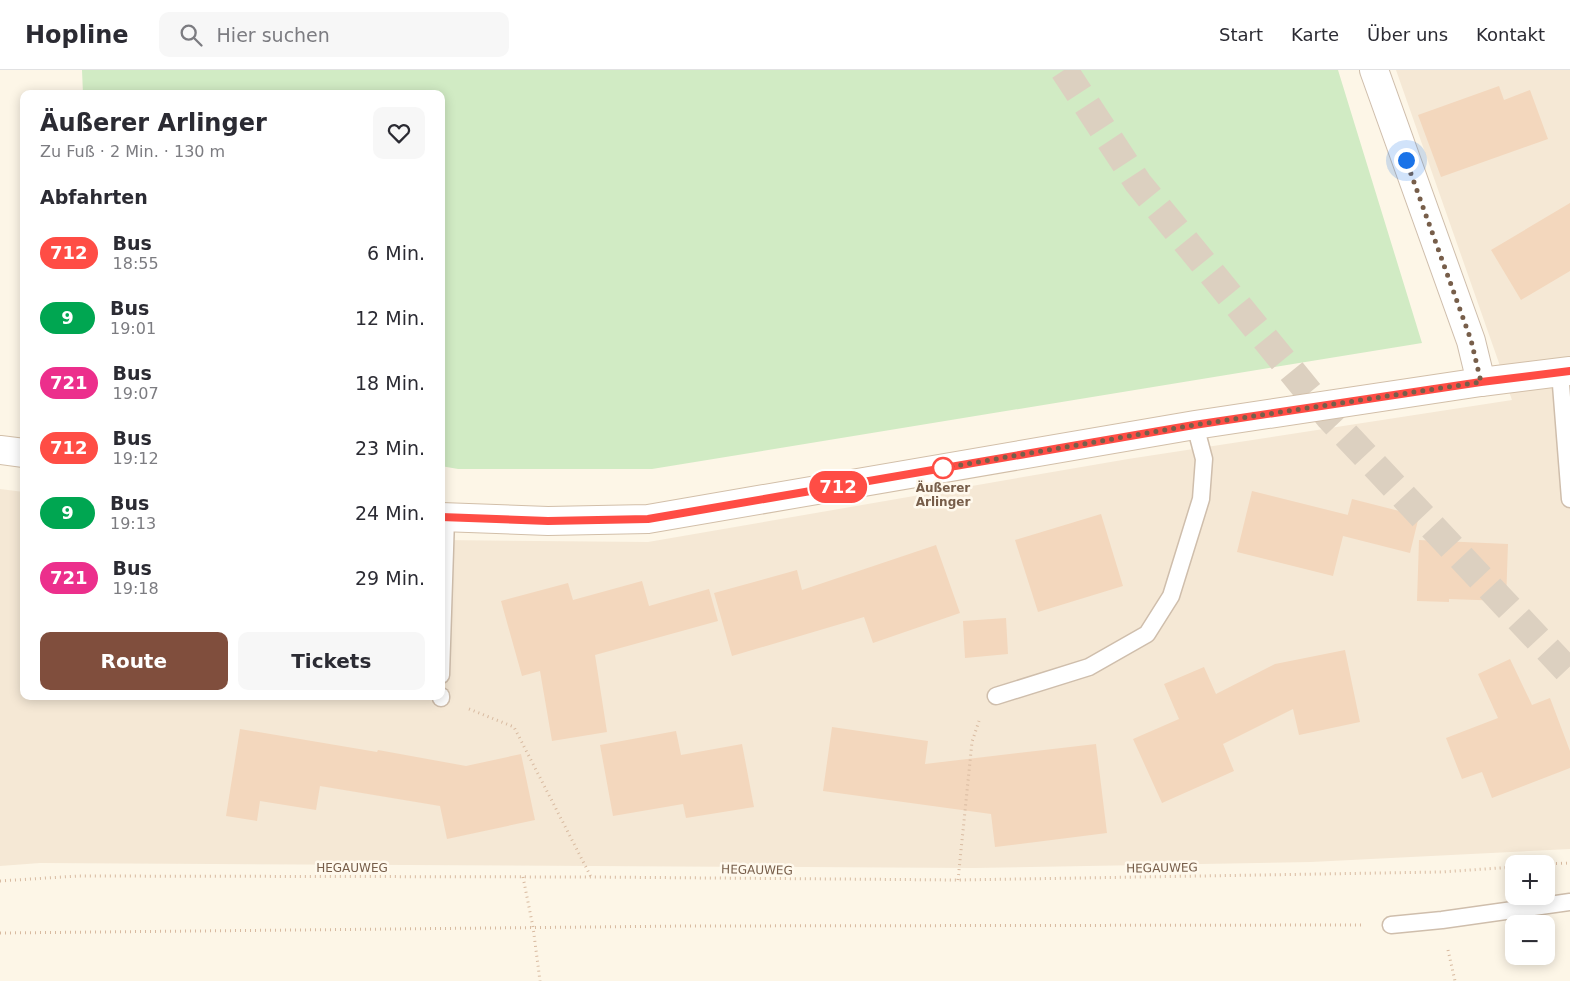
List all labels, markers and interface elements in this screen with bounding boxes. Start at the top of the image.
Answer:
search box [159,12,509,57]
text: Hopline [25,21,129,49]
icon: search [177,21,205,49]
text: Hier suchen [217,24,330,46]
text: Start [1219,24,1263,45]
text: Karte [1291,24,1339,45]
text: Über uns [1367,24,1448,45]
text: Kontakt [1476,24,1545,45]
button: heart [373,107,425,159]
text: Äußerer Arlinger [40,109,267,137]
text: Zu Fuß · 2 Min. · 130 m [40,142,225,161]
your location [1394,148,1419,173]
text: Abfahrten [40,186,148,208]
text: Bus [113,232,152,254]
text: 712 [50,242,88,263]
text: 6 Min. [367,242,425,264]
text: 18:55 [113,254,159,273]
text: Bus [110,297,149,319]
text: 9 [61,307,74,328]
text: 12 Min. [355,307,425,329]
text: 19:01 [110,319,156,338]
text: Bus [113,362,152,384]
text: 721 [50,372,88,393]
text: 18 Min. [355,372,425,394]
text: 19:07 [113,384,159,403]
text: Bus [113,427,152,449]
text: 712 [50,437,88,458]
text: 23 Min. [355,437,425,459]
text: 19:12 [113,449,159,468]
marker: Äußerer Arlinger [932,457,954,479]
line badge: 712 [809,471,867,503]
text: 712 [819,476,857,497]
place label: Äußerer Arlinger [916,480,970,509]
text: Bus [110,492,149,514]
text: 9 [61,502,74,523]
text: 24 Min. [355,502,425,524]
text: 19:13 [110,514,156,533]
text: Bus [113,557,152,579]
text: 721 [50,567,88,588]
text: 29 Min. [355,567,425,589]
text: 19:18 [113,579,159,598]
button: Route [40,632,228,690]
button: Tickets [238,632,425,690]
map controls [1505,855,1555,965]
button: + [1505,855,1555,905]
street label: HEGAUWEG [1126,860,1198,876]
street label: HEGAUWEG [316,861,388,875]
street label: HEGAUWEG [721,862,793,878]
button: − [1505,915,1555,965]

